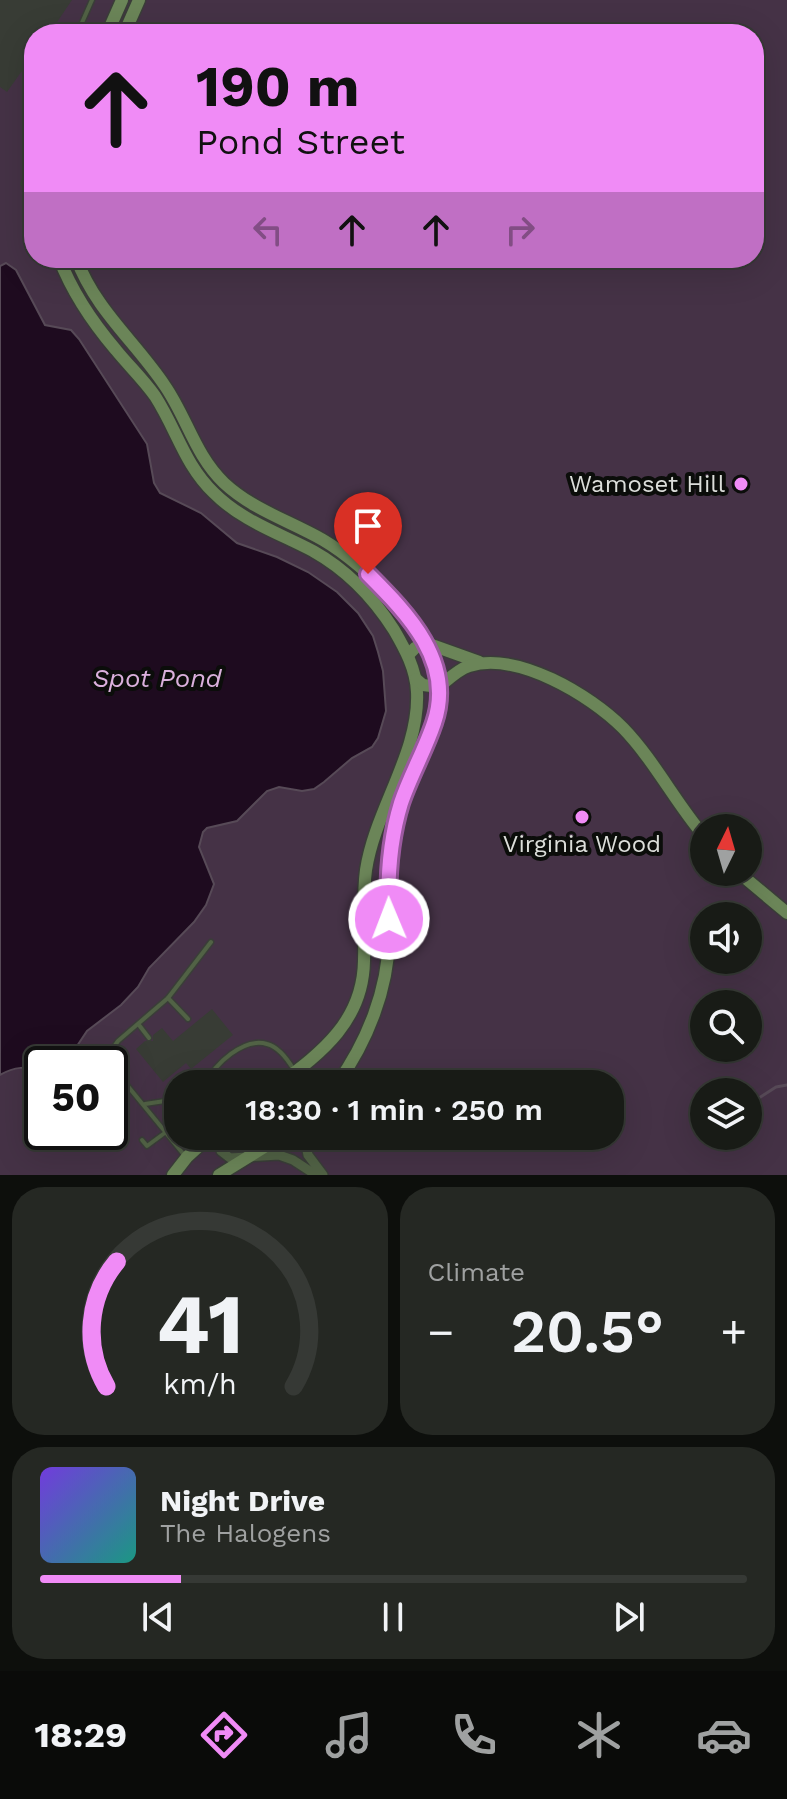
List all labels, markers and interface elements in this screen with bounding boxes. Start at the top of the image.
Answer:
text: 190 m [196,54,359,120]
icon: ahead [64,56,168,160]
text: Pond Street [196,121,405,163]
icon: left [246,208,290,252]
icon: ahead [330,208,374,252]
icon: ahead [414,208,458,252]
icon: right [498,208,542,252]
place label: Wamoset Hill [569,470,726,498]
marker: Wamoset Hill [732,475,750,493]
pin [334,492,402,574]
icon: arrive [346,504,390,548]
water label: Spot Pond [92,663,223,693]
marker: Virginia Wood [573,808,591,826]
north arrow [690,814,762,886]
map controls [690,814,762,1150]
place label: Virginia Wood [503,830,661,858]
position arrow [347,877,431,961]
button: sound [690,902,762,974]
button: search [690,990,762,1062]
speed limit sign: 50 [24,1046,128,1150]
button: layers [690,1078,762,1150]
text: 18:30 · 1 min · 250 m [245,1092,543,1127]
text: Climate [428,1257,525,1287]
text: 41 [156,1276,244,1373]
text: 20.5° [511,1296,664,1367]
text: − [428,1306,454,1358]
text: + [720,1306,747,1358]
text: km/h [163,1367,237,1401]
text: Night Drive [160,1483,325,1518]
text: The Halogens [160,1518,331,1548]
icon: previous [136,1595,180,1639]
icon: pause [371,1595,415,1639]
icon: next [607,1595,651,1639]
icon: directions [196,1707,252,1763]
icon: music [321,1707,377,1763]
icon: phone [446,1707,502,1763]
icon: climate [571,1707,627,1763]
icon: car [696,1707,752,1763]
text: 18:29 [35,1714,127,1756]

